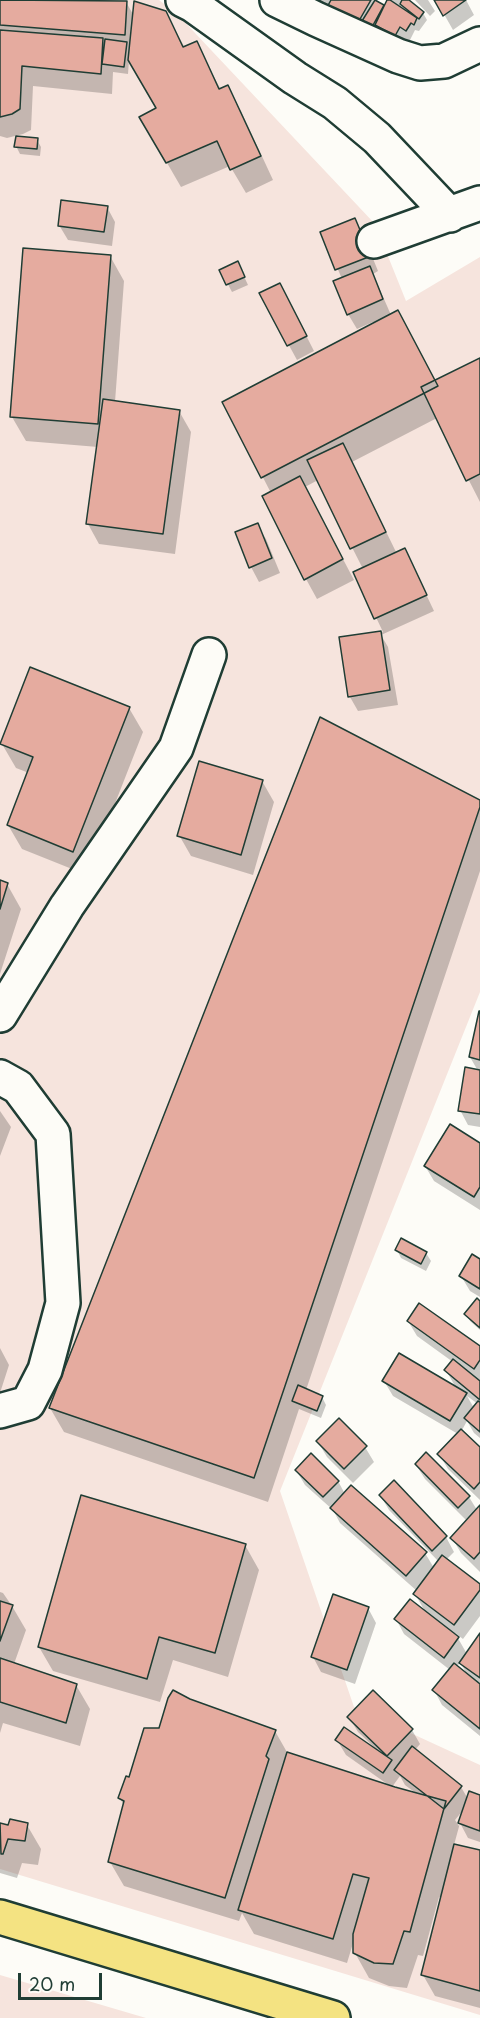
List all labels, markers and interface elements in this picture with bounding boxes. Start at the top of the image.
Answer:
scale bar [21,1961,105,1999]
text: 20 m [29,1970,75,1997]

